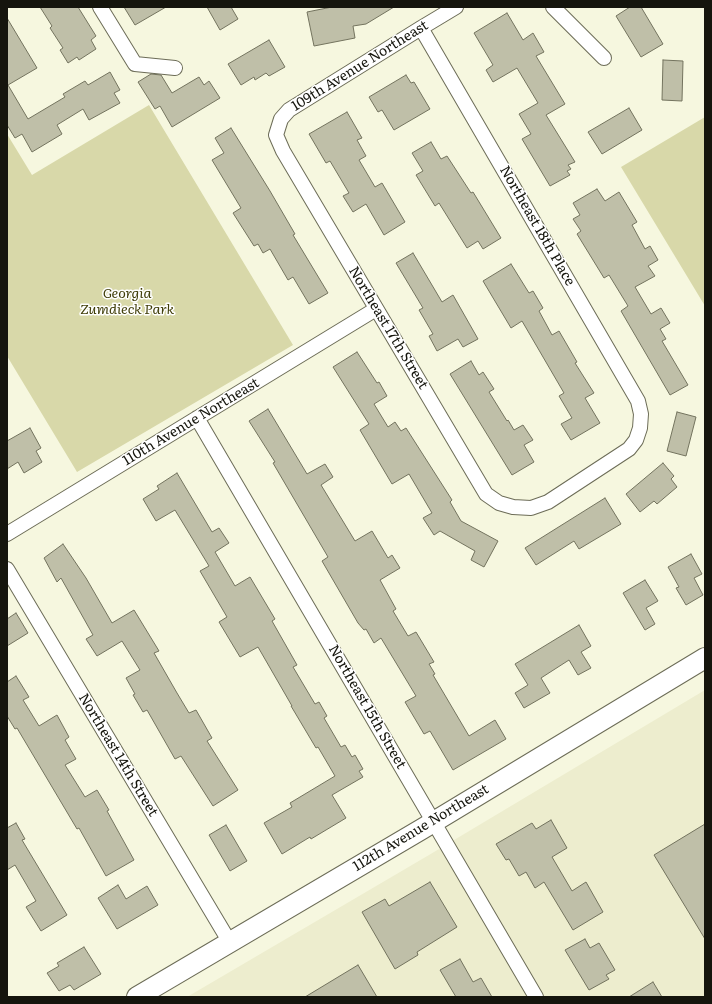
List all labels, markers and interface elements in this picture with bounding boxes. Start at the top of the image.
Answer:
street label: 109th Avenue Northeast [289,17,431,115]
street label: Northeast 18th Place [496,163,578,289]
street label: Northeast 17th Street [345,264,431,392]
park label: Georgia Zumdieck Park [80,286,174,318]
street label: 110th Avenue Northeast [120,375,262,469]
street label: Northeast 15th Street [325,642,409,772]
street label: Northeast 14th Street [75,690,161,820]
street label: 112th Avenue Northeast [350,781,492,875]

